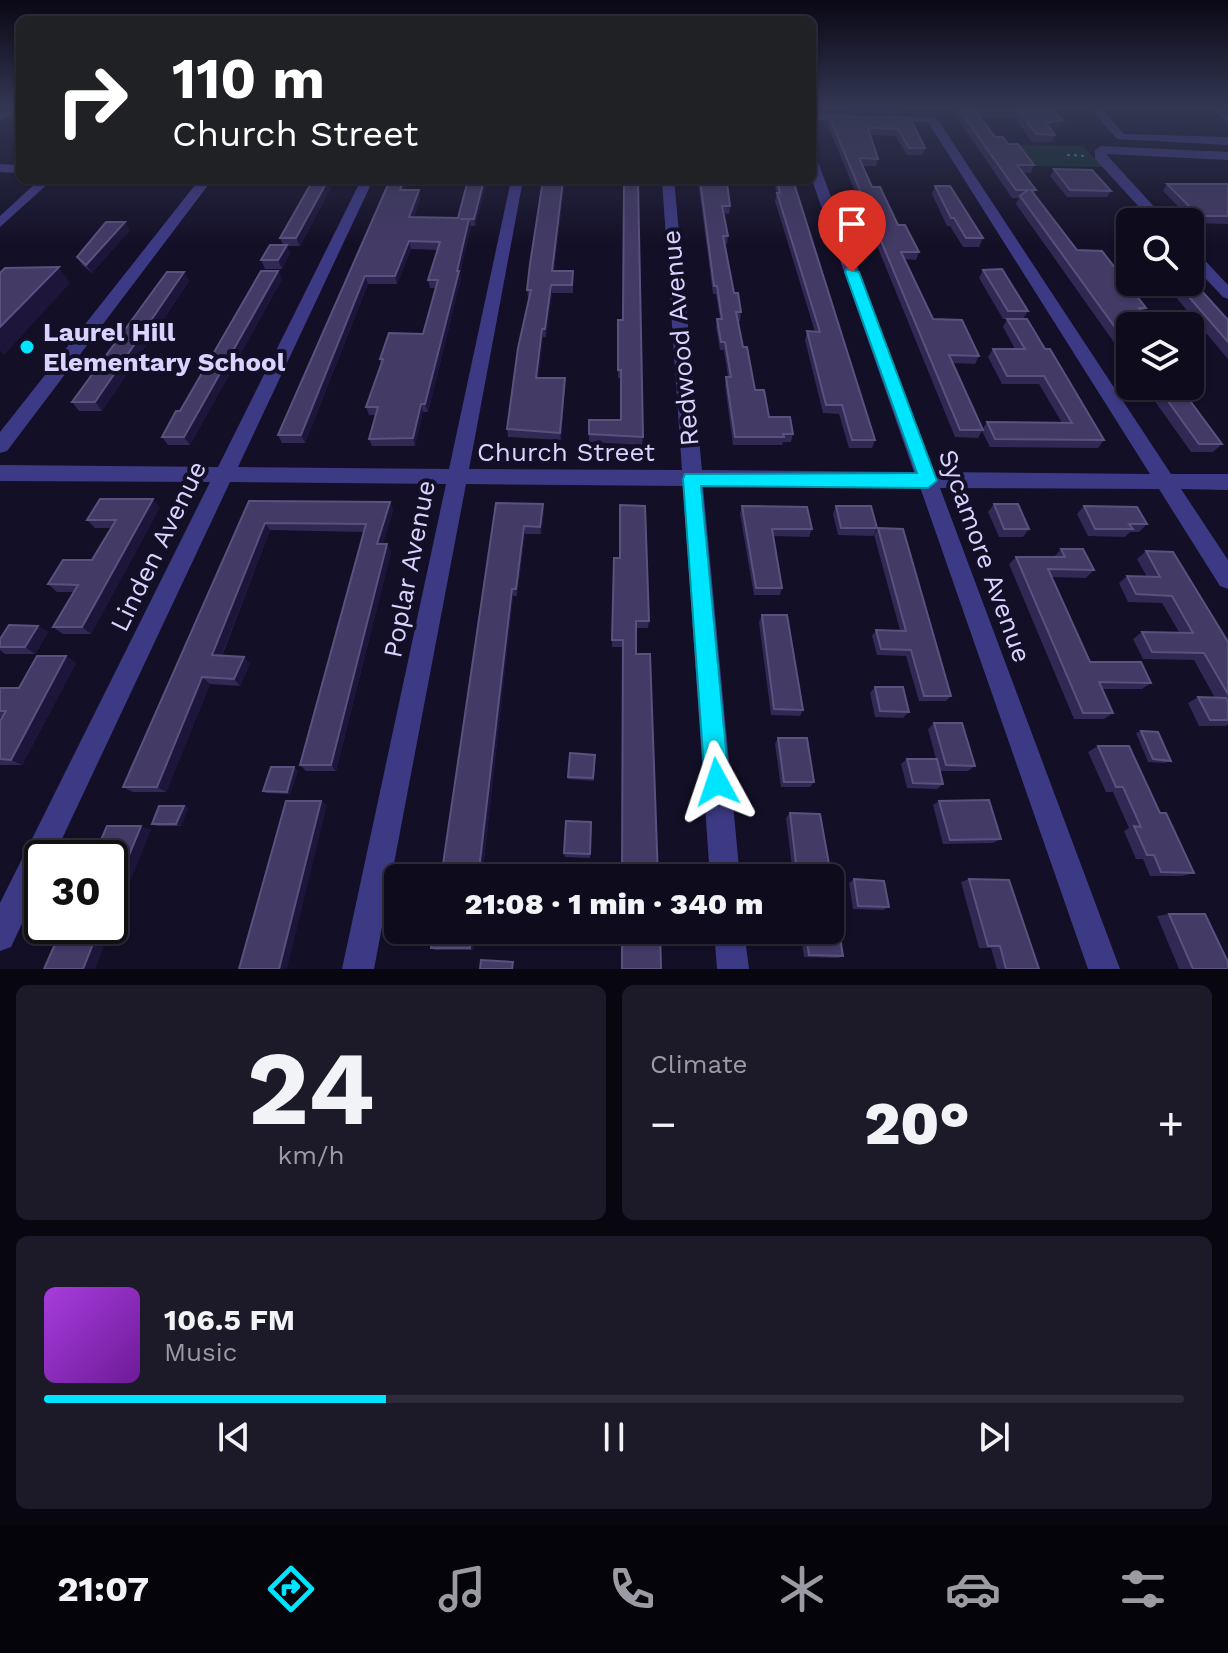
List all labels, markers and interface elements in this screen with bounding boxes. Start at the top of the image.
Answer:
text: 110 m [172,46,325,112]
icon: right [40,48,144,152]
text: Church Street [172,113,418,155]
pin [818,190,886,272]
icon: arrive [830,202,874,246]
map controls [1116,208,1204,400]
button: search [1116,208,1204,296]
street label: Redwood Avenue [656,229,704,447]
button: layers [1116,312,1204,400]
place label: Laurel Hill Elementary School [43,317,286,377]
marker: Laurel Hill Elementary School [18,338,36,356]
street label: Church Street [477,437,655,467]
street label: Sycamore Avenue [933,446,1037,666]
street label: Linden Avenue [104,456,212,636]
street label: Poplar Avenue [377,478,441,660]
position arrow [675,740,759,824]
speed limit sign: 30 [24,840,128,944]
text: 21:08 · 1 min · 340 m [465,886,763,921]
text: 24 [247,1027,375,1149]
text: Climate [650,1049,748,1079]
text: 20° [864,1088,970,1159]
text: − [650,1098,677,1150]
text: + [1157,1098,1184,1150]
text: km/h [278,1140,344,1170]
text: 106.5 FM [164,1302,295,1337]
text: Music [164,1337,237,1367]
icon: previous [212,1415,256,1459]
icon: pause [592,1415,636,1459]
icon: next [972,1415,1016,1459]
icon: directions [263,1561,319,1617]
icon: music [434,1561,490,1617]
icon: phone [604,1561,660,1617]
icon: climate [774,1561,830,1617]
icon: car [945,1561,1001,1617]
icon: filters [1115,1561,1171,1617]
text: 21:07 [57,1568,149,1610]

